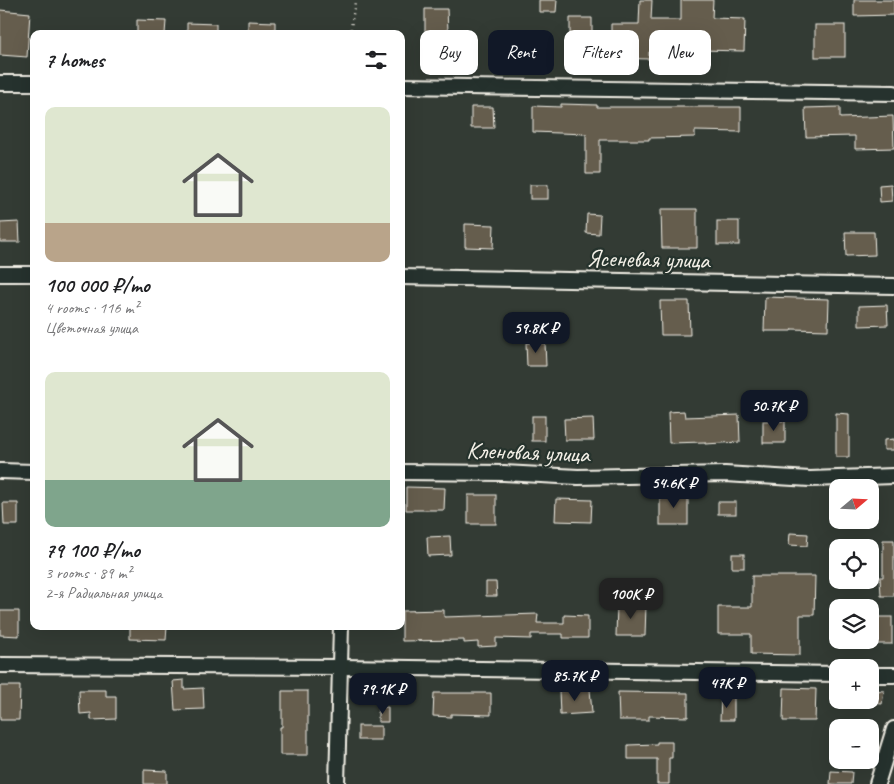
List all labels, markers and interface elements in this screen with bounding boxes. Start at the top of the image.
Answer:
chip: Buy [420,30,478,75]
chip: Rent [488,30,554,75]
chip: Filters [564,30,639,75]
chip: New [649,30,711,75]
icon: filters [362,46,390,74]
text: 7 homes [45,47,104,73]
icon: home [173,140,263,230]
street label: Ясеневая улица [586,243,711,275]
text: 100 000 ₽/mo [45,272,150,298]
text: 4 rooms · 116 m² [45,298,139,318]
pin: 59.8K ₽ [490,312,582,354]
text: Цветочная улица [45,318,138,338]
text: 59.8K ₽ [514,318,558,338]
pin: 50.7K ₽ [728,390,820,432]
text: 50.7K ₽ [752,396,796,416]
icon: home [173,405,263,495]
street label: Кленовая улица [466,435,591,469]
pin: 54.6K ₽ [628,466,720,509]
text: 54.6K ₽ [651,473,697,493]
north arrow [829,479,879,529]
map controls [829,479,879,769]
text: 79 100 ₽/mo [45,537,140,563]
button: locate [829,539,879,589]
text: 3 rooms · 89 m² [45,563,131,583]
pin: 100K ₽ [590,578,672,620]
text: 2-я Радиальная улица [45,583,162,603]
text: 100K ₽ [610,584,652,604]
button: layers [829,599,879,649]
button: + [829,659,879,709]
pin: 85.7K ₽ [529,660,621,702]
text: 85.7K ₽ [553,666,597,686]
pin: 47K ₽ [692,666,762,709]
pin: 79.1K ₽ [337,672,429,715]
text: 47K ₽ [710,673,744,693]
text: 79.1K ₽ [361,679,405,699]
button: − [829,719,879,769]

